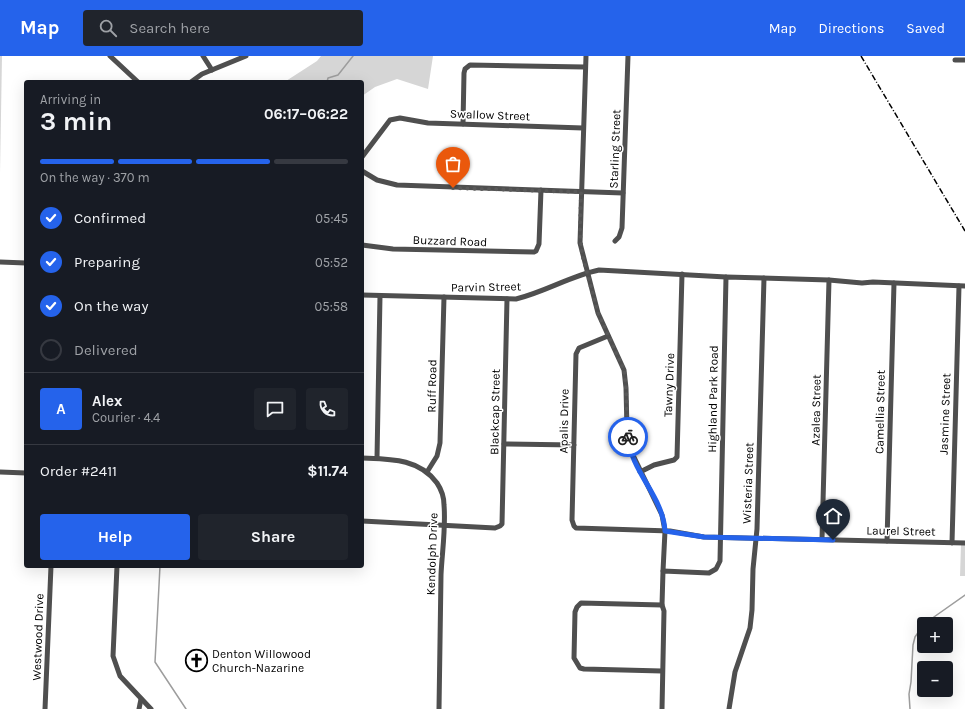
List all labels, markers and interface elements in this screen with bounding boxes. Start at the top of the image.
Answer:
search box [83,10,363,46]
text: Map [20,17,59,39]
icon: search [97,17,119,39]
text: Search here [129,19,210,37]
text: Map [769,20,797,37]
text: Directions [819,20,884,37]
text: Saved [906,20,945,37]
text: Arriving in [40,92,101,107]
text: 06:17–06:22 [264,105,348,123]
text: 3 min [40,106,112,137]
street label: Swallow Street [450,107,531,123]
street label: Starling Street [607,109,623,189]
pin [436,147,470,188]
icon: bag [442,153,464,175]
text: On the way · 370 m [40,170,150,185]
icon: check [40,207,62,229]
text: Confirmed [74,209,146,227]
text: 05:45 [315,211,348,226]
street label: Buzzard Road [412,233,488,249]
icon: check [40,251,62,273]
text: Preparing [74,253,140,271]
text: 05:52 [315,255,348,270]
street label: Parvin Street [451,279,522,295]
icon: check [40,295,62,317]
text: On the way [74,297,148,315]
text: 05:58 [315,299,348,314]
text: Delivered [74,341,138,359]
street label: Highland Park Road [705,345,721,453]
street label: Tawny Drive [661,353,677,417]
street label: Ruff Road [425,359,439,413]
street label: Blackcap Street [487,368,503,455]
street label: Camellia Street [872,369,888,454]
street label: Jasmine Street [937,372,953,455]
street label: Azalea Street [808,374,824,446]
button: chat [254,388,296,430]
button: phone [306,388,348,430]
street label: Apalis Drive [556,389,572,453]
text: Alex [92,392,122,410]
text: A [56,400,66,418]
text: Courier · 4.4 [92,410,160,425]
courier [608,417,648,457]
icon: bike [617,426,639,448]
street label: Wisteria Street [740,442,756,524]
text: Order #2411 [40,462,117,480]
text: $11.74 [307,462,348,480]
pin [816,499,850,540]
icon: home [822,505,844,527]
street label: Kendolph Drive [424,512,440,596]
button: Help [40,514,190,560]
button: Share [198,514,348,560]
street label: Laurel Street [866,523,936,539]
street label: Westwood Drive [29,593,47,681]
map controls [917,617,953,697]
button: + [917,617,953,653]
place label: Denton Willowood Church-Nazarine [212,647,311,675]
church icon: Denton Willowood Church-Nazarine [183,648,209,674]
button: − [917,661,953,697]

